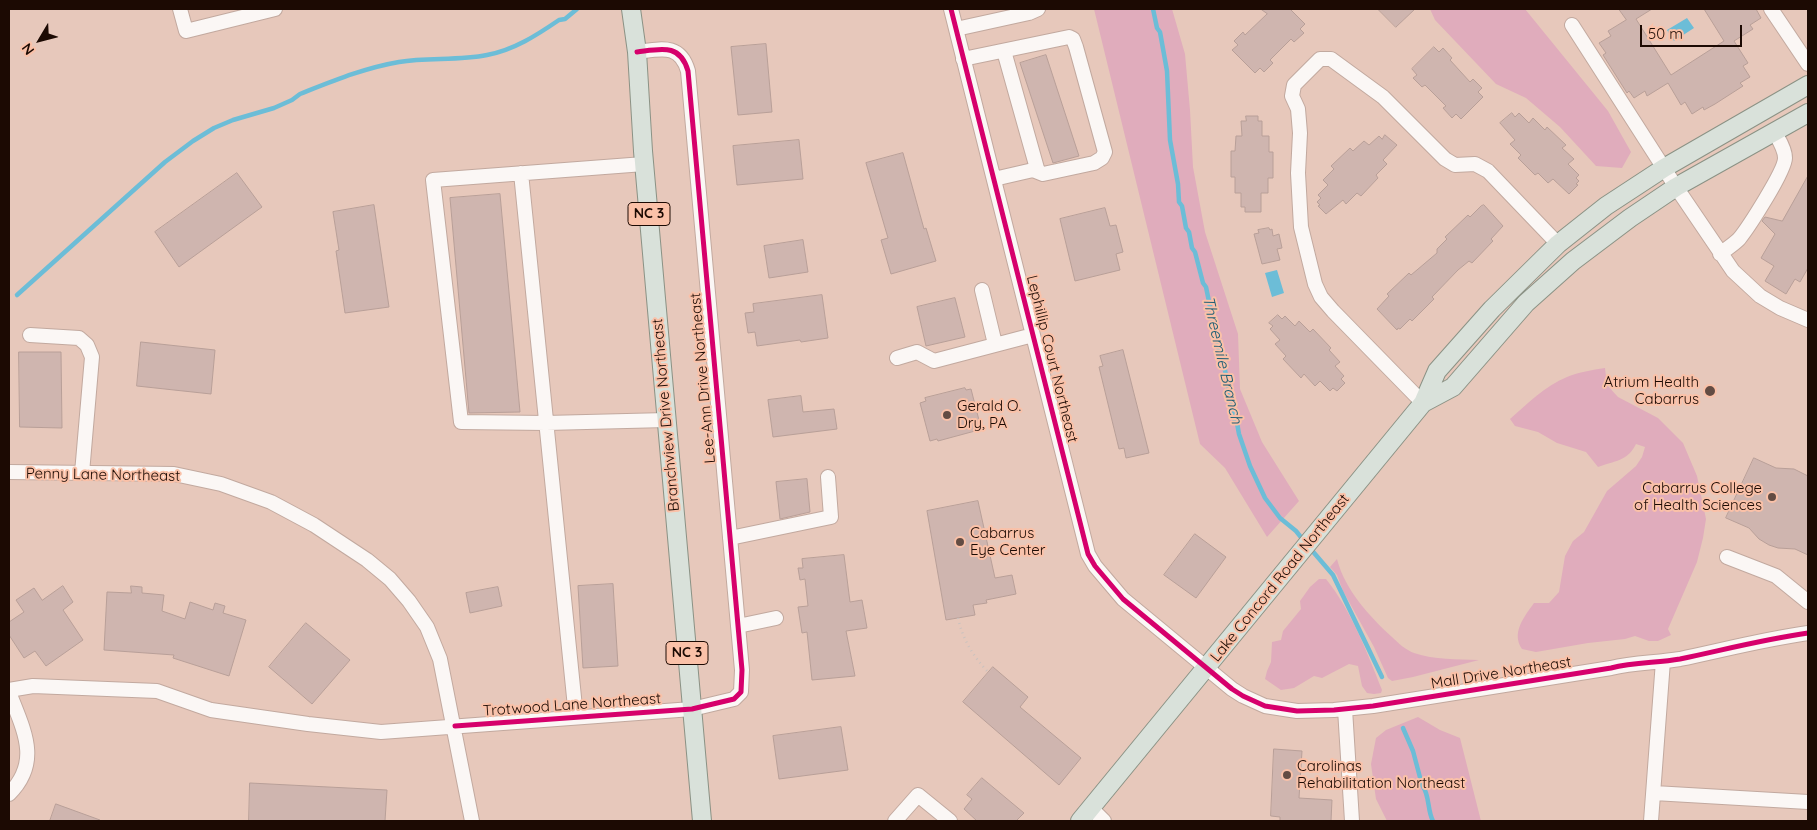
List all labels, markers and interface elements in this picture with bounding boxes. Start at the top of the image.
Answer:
north arrow [15,15,65,65]
scale bar [1642,15,1744,47]
text: 50 m [1648,24,1683,43]
text: N [18,40,38,59]
road number: NC 3 [628,202,670,225]
street label: Lephillip Court Northeast [1022,273,1082,445]
street label: Lee-Ann Drive Northeast [687,292,719,464]
water label: Threemile Branch [1198,294,1246,426]
street label: Branchview Drive Northeast [649,318,683,512]
place label: Atrium Health Cabarrus [1604,373,1699,408]
marker: Atrium Health Cabarrus [1703,384,1717,398]
place label: Gerald O. Dry, PA [957,397,1021,432]
marker: Gerald O. Dry, PA [941,409,953,421]
street label: Penny Lane Northeast [26,465,180,485]
place label: Cabarrus College of Health Sciences [1634,479,1762,514]
street label: Lake Concord Road Northeast [1207,490,1353,666]
marker: Cabarrus College of Health Sciences [1766,491,1778,503]
place label: Cabarrus Eye Center [970,524,1046,559]
marker: Cabarrus Eye Center [954,536,966,548]
road number: NC 3 [666,641,708,664]
street label: Mall Drive Northeast [1430,653,1572,693]
street label: Trotwood Lane Northeast [482,690,662,720]
place label: Carolinas Rehabilitation Northeast [1297,757,1465,792]
marker: Carolinas Rehabilitation Northeast [1281,769,1293,781]

